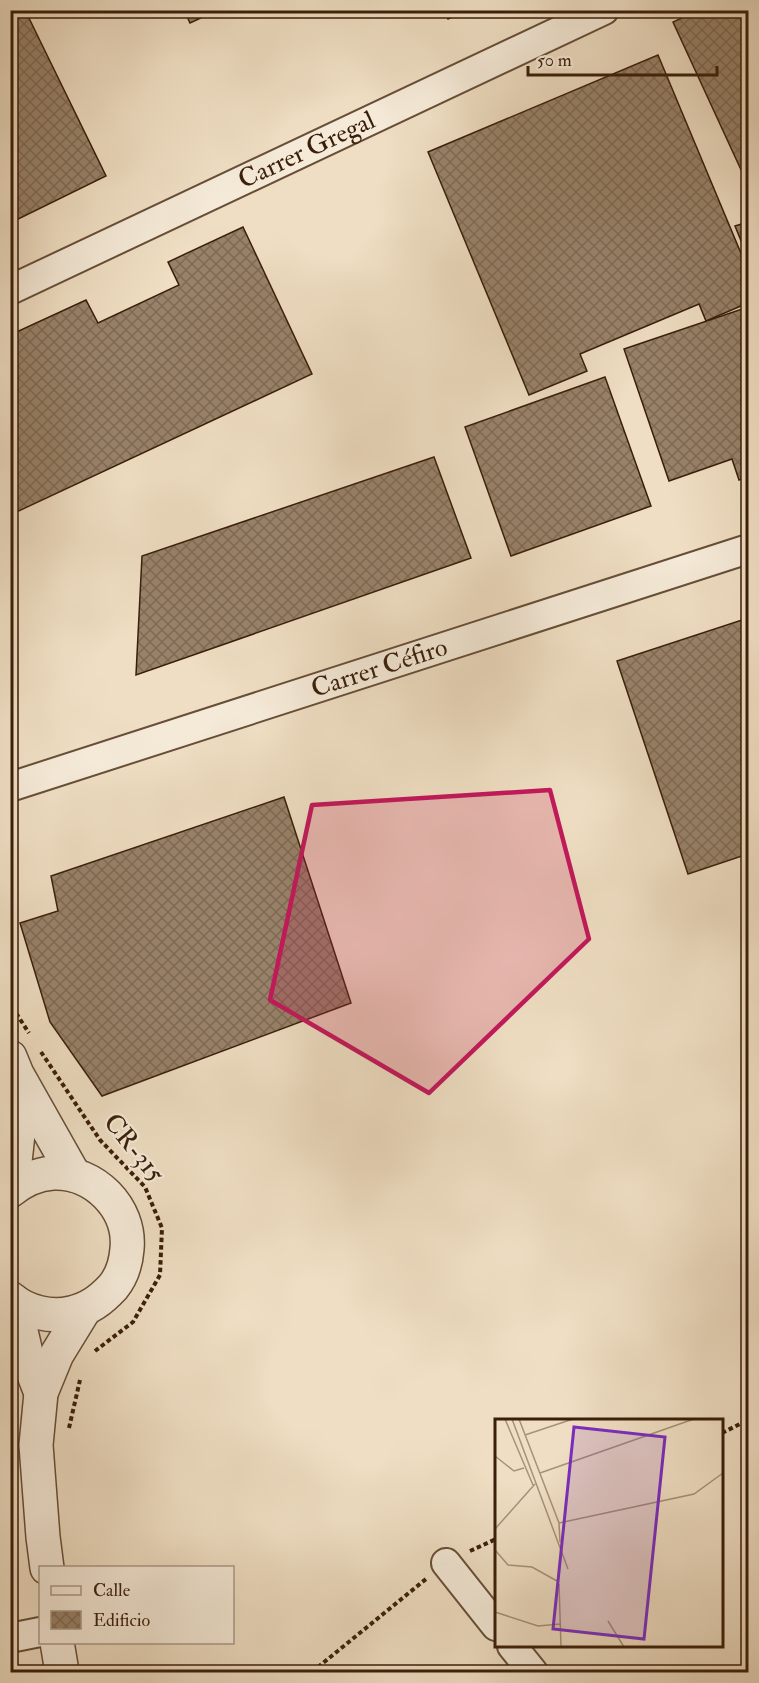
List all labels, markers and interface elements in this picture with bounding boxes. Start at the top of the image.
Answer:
scale bar [528,39,717,77]
text: 50 m [537,49,572,72]
street label: Carrer Gregal [233,104,381,196]
street label: Carrer Céfiro [307,631,451,705]
street label: CR-315 [97,1107,172,1189]
inset map [495,1419,723,1647]
legend [39,1566,234,1644]
text: Calle [93,1579,131,1602]
text: Edificio [93,1609,150,1632]

